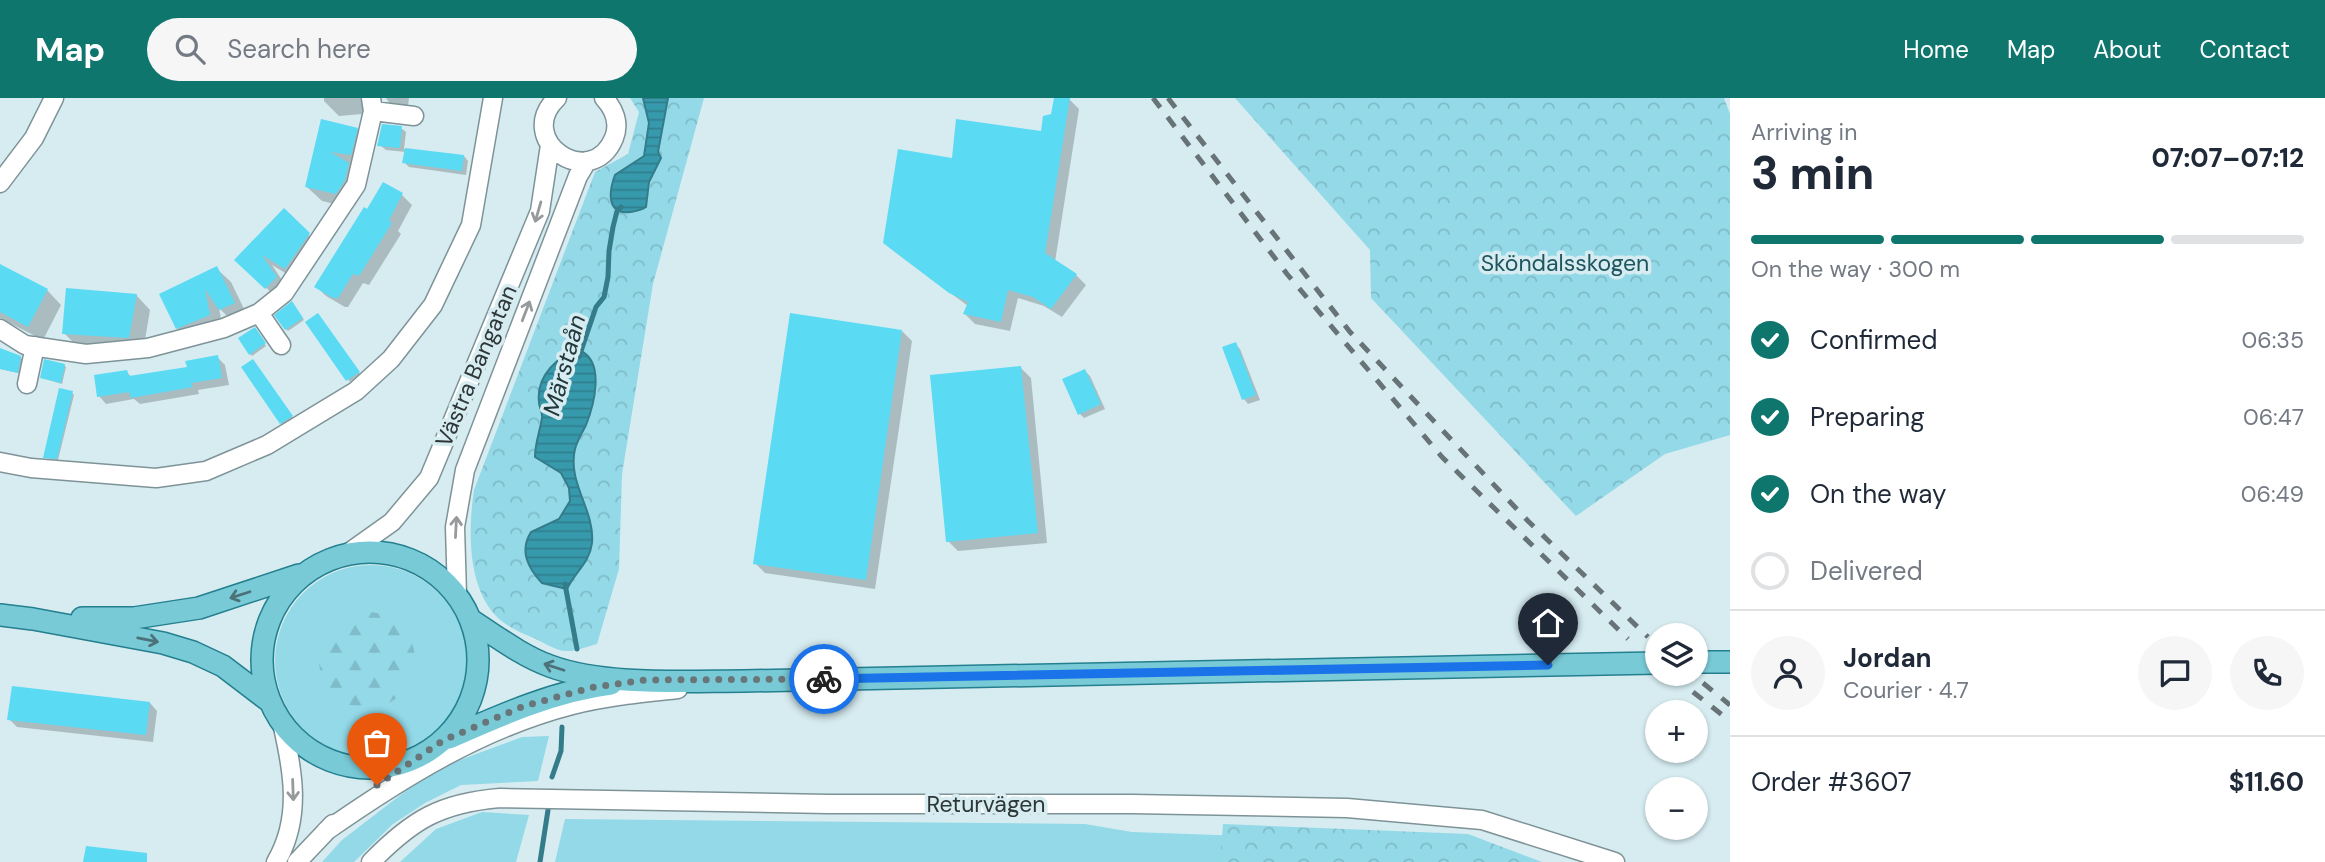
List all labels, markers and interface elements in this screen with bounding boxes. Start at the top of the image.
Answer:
search box [147,18,637,81]
text: Map [35,28,105,71]
icon: search [171,30,209,68]
text: Search here [227,32,371,66]
text: Home [1903,34,1969,65]
text: Map [2007,34,2055,65]
text: About [2093,34,2162,65]
text: Contact [2200,34,2290,65]
text: Arriving in [1751,117,1857,147]
text: 07:07–07:12 [2151,141,2304,175]
text: 3 min [1751,143,1874,203]
one-way arrow [531,200,544,222]
park label: Sköndalsskogen [1481,248,1649,278]
text: On the way · 300 m [1751,254,1960,284]
street label: Västra Bangatan [428,280,524,452]
one-way arrow [521,301,534,323]
water label: Märstaån [536,311,592,419]
icon: check [1751,321,1789,359]
text: Confirmed [1810,323,1937,357]
text: 06:35 [2242,325,2304,355]
icon: check [1751,398,1789,436]
text: Preparing [1810,400,1925,434]
text: 06:47 [2243,402,2304,432]
icon: check [1751,475,1789,513]
text: On the way [1810,477,1946,511]
text: 06:49 [2241,479,2304,509]
one-way arrow [450,516,463,539]
text: Delivered [1810,554,1923,588]
one-way arrow [229,590,251,602]
pin [1518,593,1578,665]
icon: home [1529,604,1567,642]
map controls [1645,623,1708,840]
button: layers [1645,623,1708,686]
one-way arrow [136,634,159,648]
button: person [1751,636,1825,710]
button: chat [2138,636,2212,710]
button: phone [2230,636,2304,710]
text: Jordan [1843,641,1932,675]
courier [789,644,859,714]
one-way arrow [543,659,565,672]
icon: bike [805,660,843,698]
text: Courier · 4.7 [1843,675,1969,705]
button: + [1645,700,1708,763]
pin [347,713,407,785]
icon: bag [358,724,396,762]
text: Order #3607 [1751,765,1912,799]
text: $11.60 [2229,765,2304,799]
button: − [1645,777,1708,840]
one-way arrow [286,779,300,802]
street label: Returvägen [926,789,1046,819]

